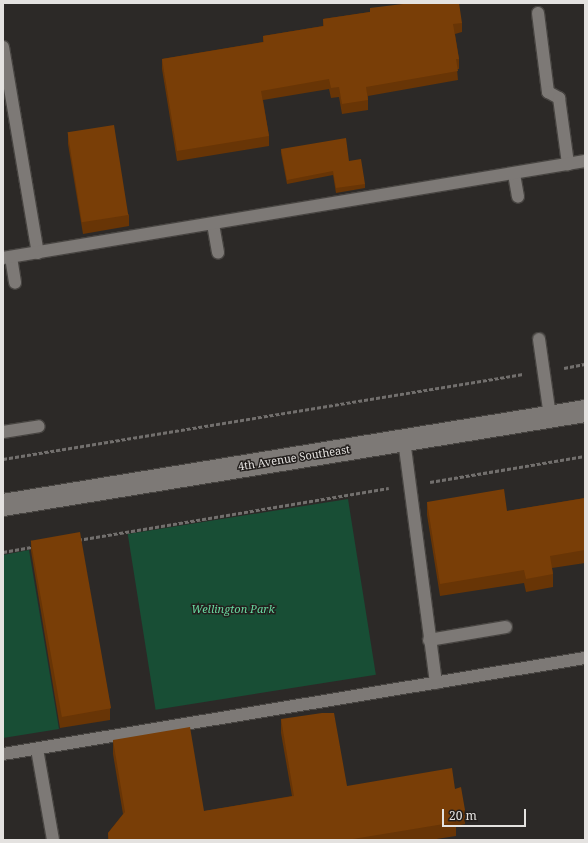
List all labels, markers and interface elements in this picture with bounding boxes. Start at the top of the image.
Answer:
street label: 4th Avenue Southeast [237,443,351,473]
park label: Wellington Park [191,602,275,616]
scale bar [444,801,528,827]
text: 20 m [449,807,477,824]

